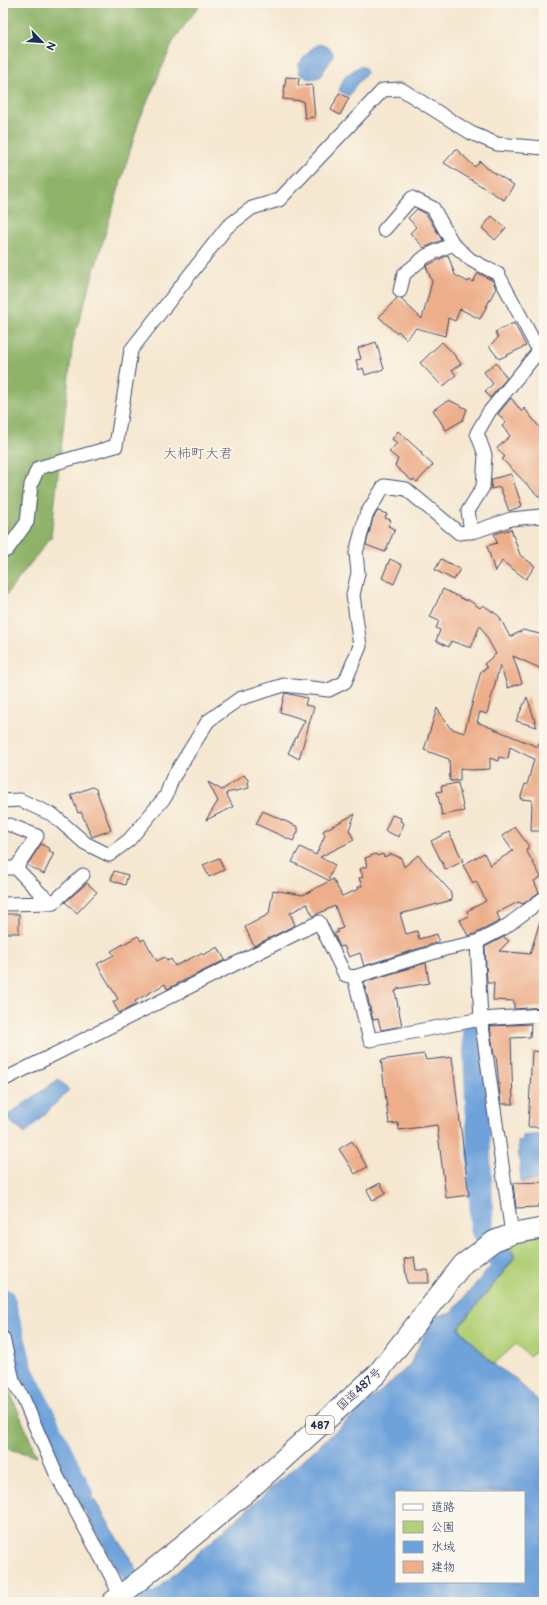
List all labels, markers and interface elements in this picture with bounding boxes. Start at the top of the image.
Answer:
north arrow [22,22,62,62]
text: N [43,40,58,53]
district label: 大柿町大君 [163,445,233,462]
street label: 国道487号 [334,1365,385,1414]
road number: 487 [306,1416,334,1434]
legend [395,1491,525,1583]
text: 道路 [431,1500,455,1515]
text: 公園 [431,1520,455,1535]
text: 水域 [431,1540,455,1555]
text: 建物 [431,1560,455,1575]

